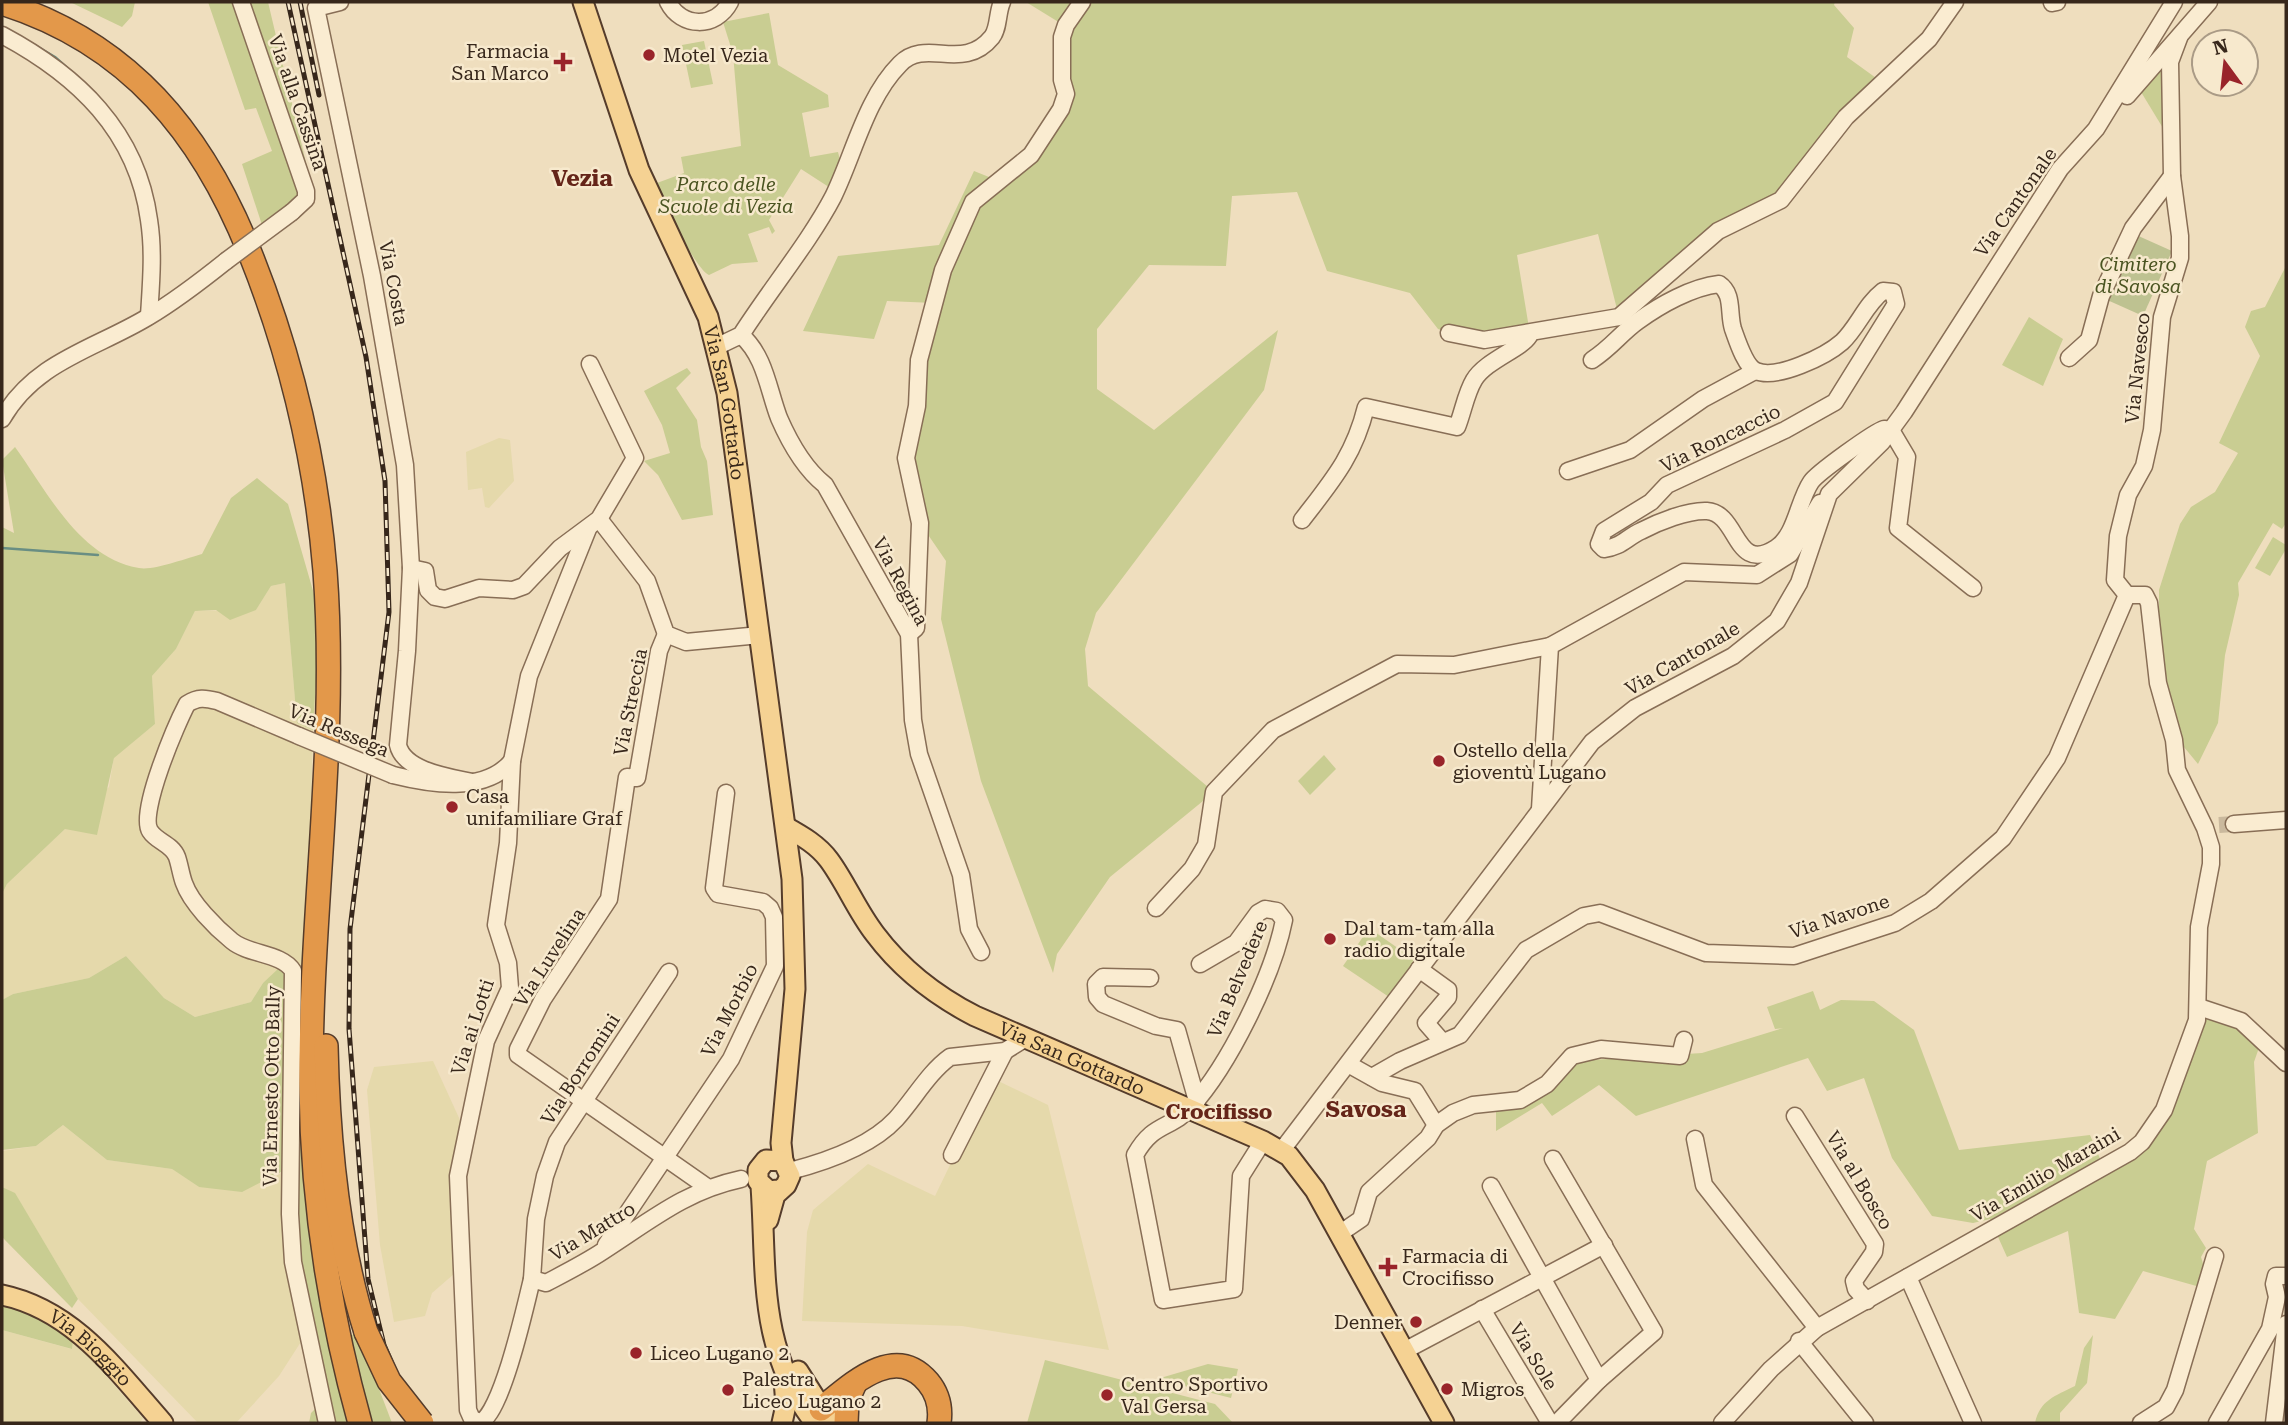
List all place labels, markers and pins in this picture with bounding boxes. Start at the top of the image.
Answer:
place label: Farmacia San Marco [452,40,550,85]
place label: Motel Vezia [663,44,769,67]
marker: Motel Vezia [641,47,657,63]
marker: Farmacia San Marco [555,54,571,70]
place label: Ostello della gioventù Lugano [1453,739,1607,784]
marker: Ostello della gioventù Lugano [1431,753,1447,769]
place label: Casa unifamiliare Graf [466,785,623,830]
marker: Casa unifamiliare Graf [444,799,460,815]
place label: Dal tam-tam alla radio digitale [1344,917,1495,962]
marker: Dal tam-tam alla radio digitale [1322,931,1338,947]
place label: Farmacia di Crocifisso [1402,1245,1508,1290]
marker: Farmacia di Crocifisso [1380,1259,1396,1275]
place label: Denner [1334,1311,1402,1334]
marker: Denner [1408,1314,1424,1330]
place label: Liceo Lugano 2 [650,1342,789,1365]
marker: Liceo Lugano 2 [628,1345,644,1361]
place label: Palestra Liceo Lugano 2 [742,1368,881,1413]
place label: Centro Sportivo Val Gersa [1121,1373,1268,1418]
place label: Migros [1461,1378,1524,1401]
marker: Migros [1439,1381,1455,1397]
marker: Palestra Liceo Lugano 2 [720,1382,736,1398]
marker: Centro Sportivo Val Gersa [1099,1387,1115,1403]

